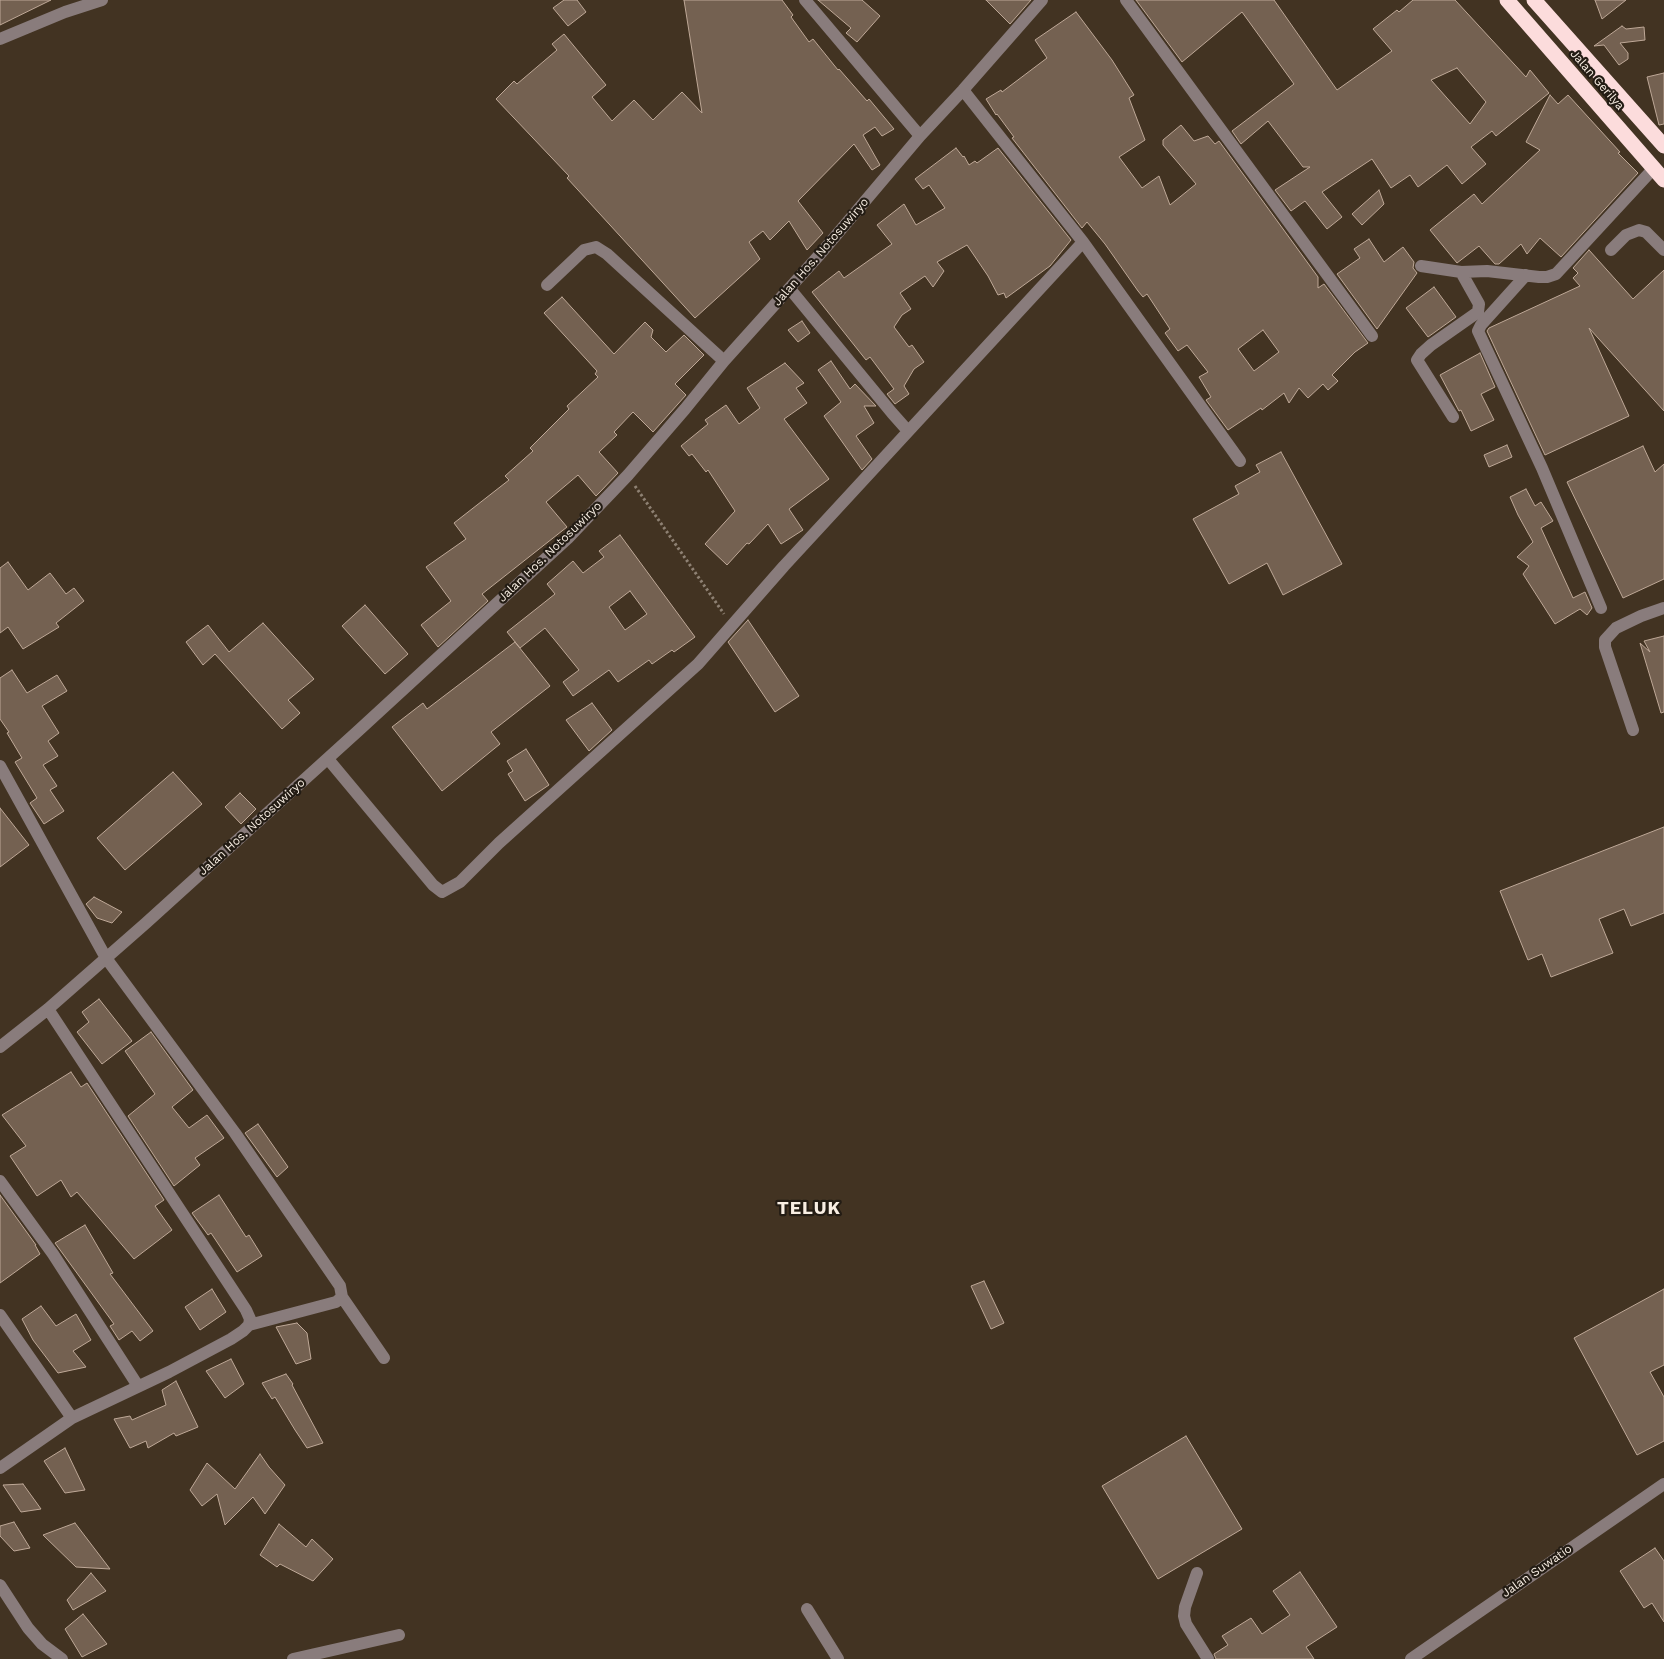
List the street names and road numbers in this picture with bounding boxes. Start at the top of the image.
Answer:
street label: Jalan Gerilya [1567,47,1627,113]
street label: Jalan Hos. Notosuwiryo [770,195,872,309]
street label: Jalan Hos. Notosuwiryo [495,499,605,605]
street label: Jalan Hos. Notosuwiryo [196,775,308,879]
street label: Jalan Suwatio [1499,1542,1575,1600]

